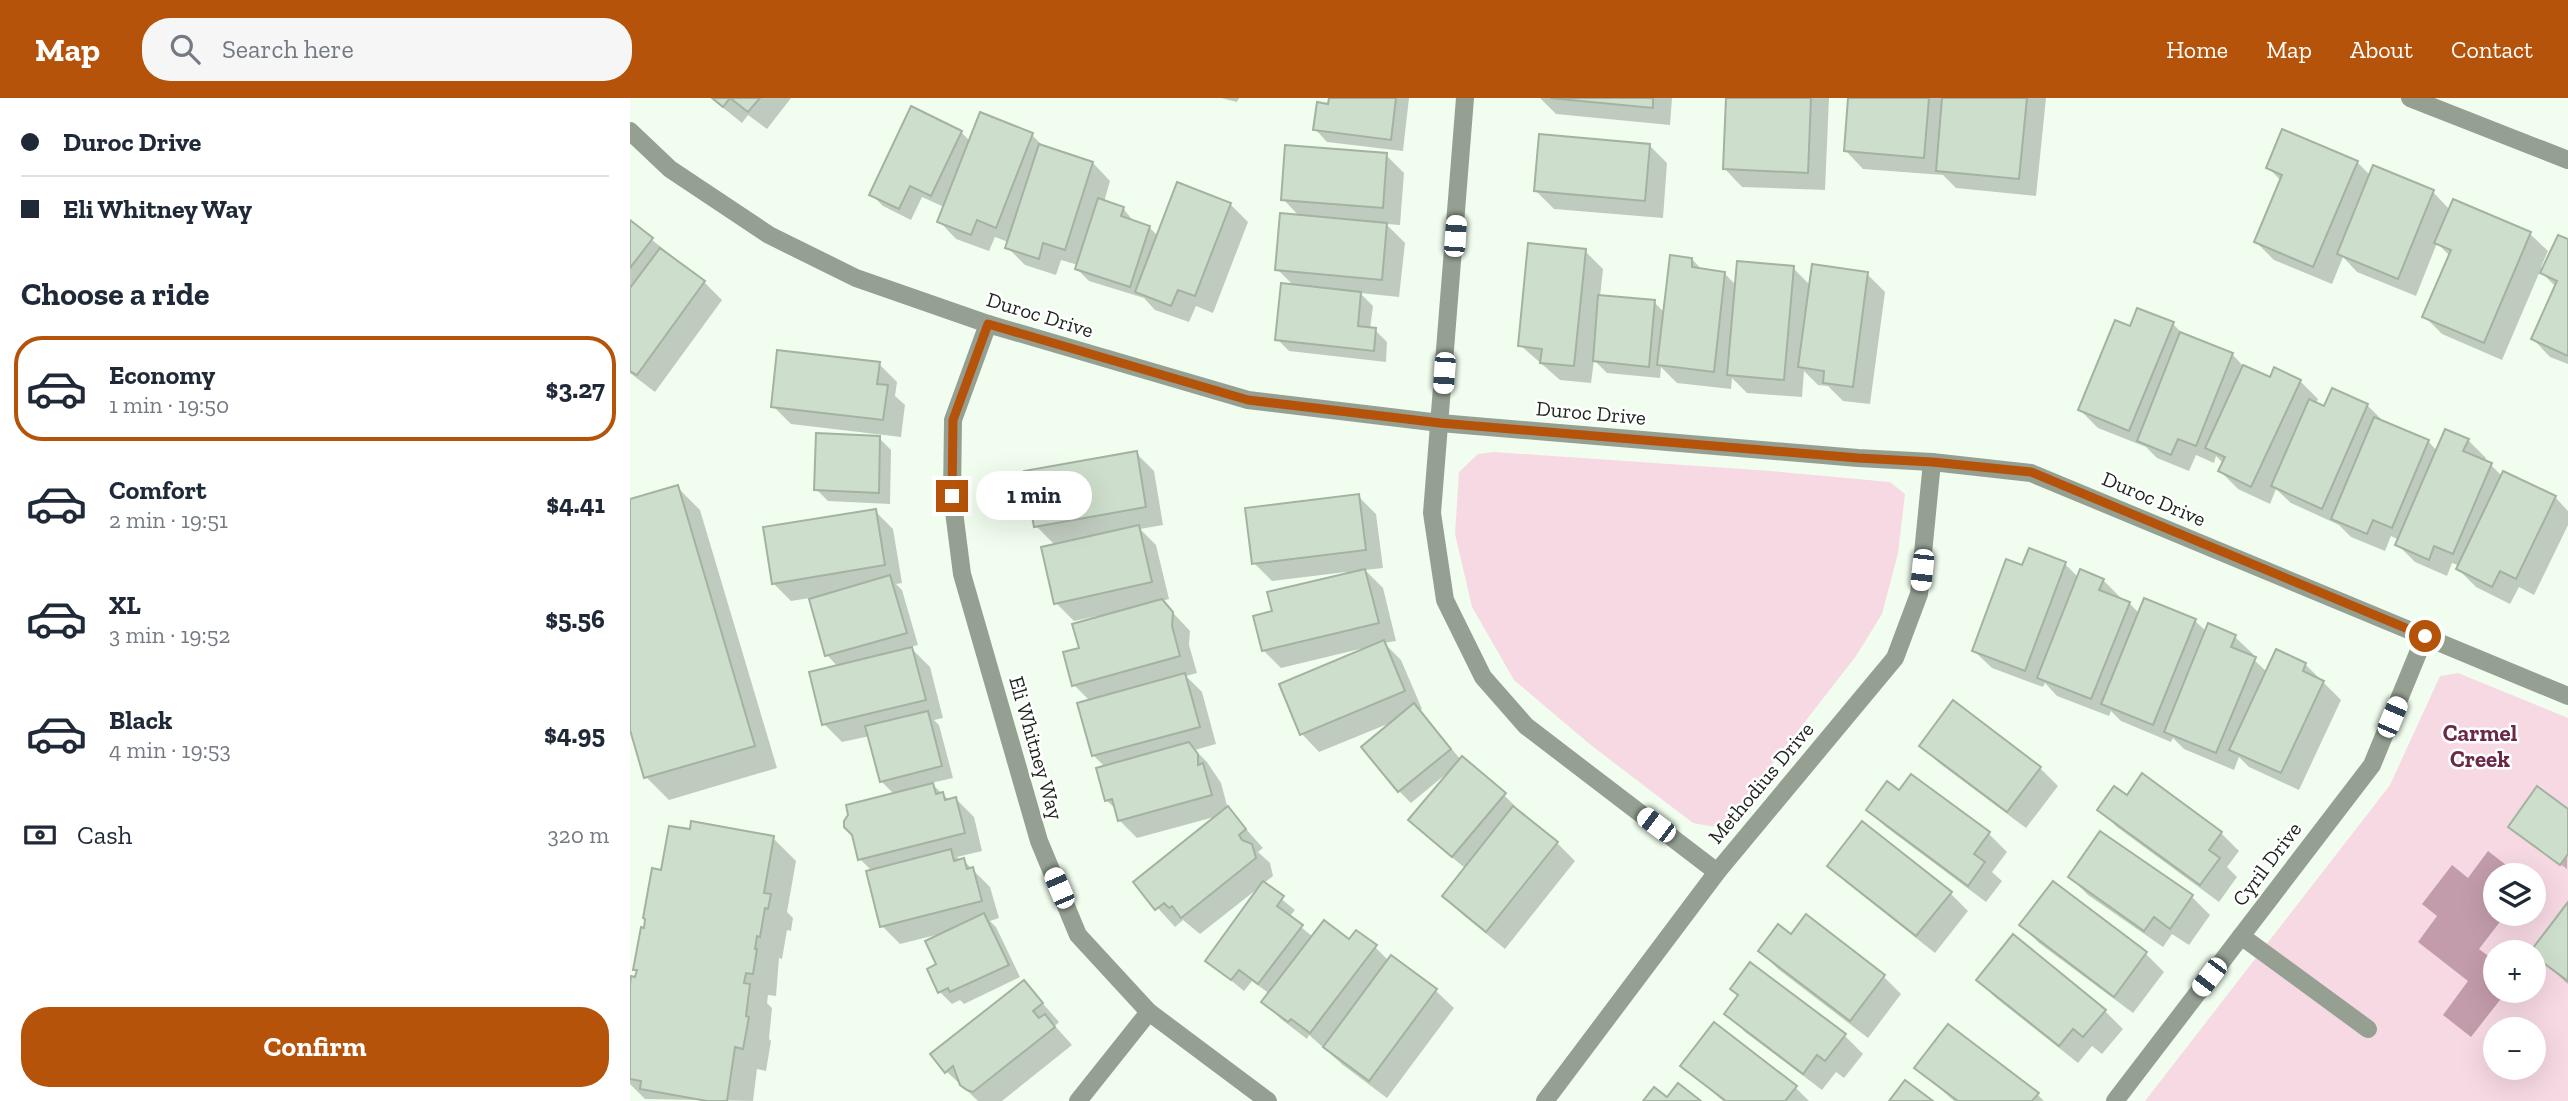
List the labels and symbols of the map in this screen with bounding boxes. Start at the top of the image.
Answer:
car [1444,214,1467,258]
street label: Duroc Drive [984,286,1097,343]
car [1433,351,1456,395]
street label: Duroc Drive [1535,395,1647,430]
street label: Duroc Drive [2099,466,2210,532]
callout: 1 min [976,472,1092,520]
route end [936,480,968,512]
car [1910,548,1935,592]
route start [2409,620,2441,652]
street label: Eli Whitney Way [1004,673,1069,823]
car [2375,694,2410,740]
street label: Methodius Drive [1703,717,1819,848]
district label: Carmel Creek [2443,719,2518,773]
car [1633,804,1680,846]
street label: Cyril Drive [2227,817,2306,911]
car [1042,865,1077,911]
car [2188,954,2231,1000]

